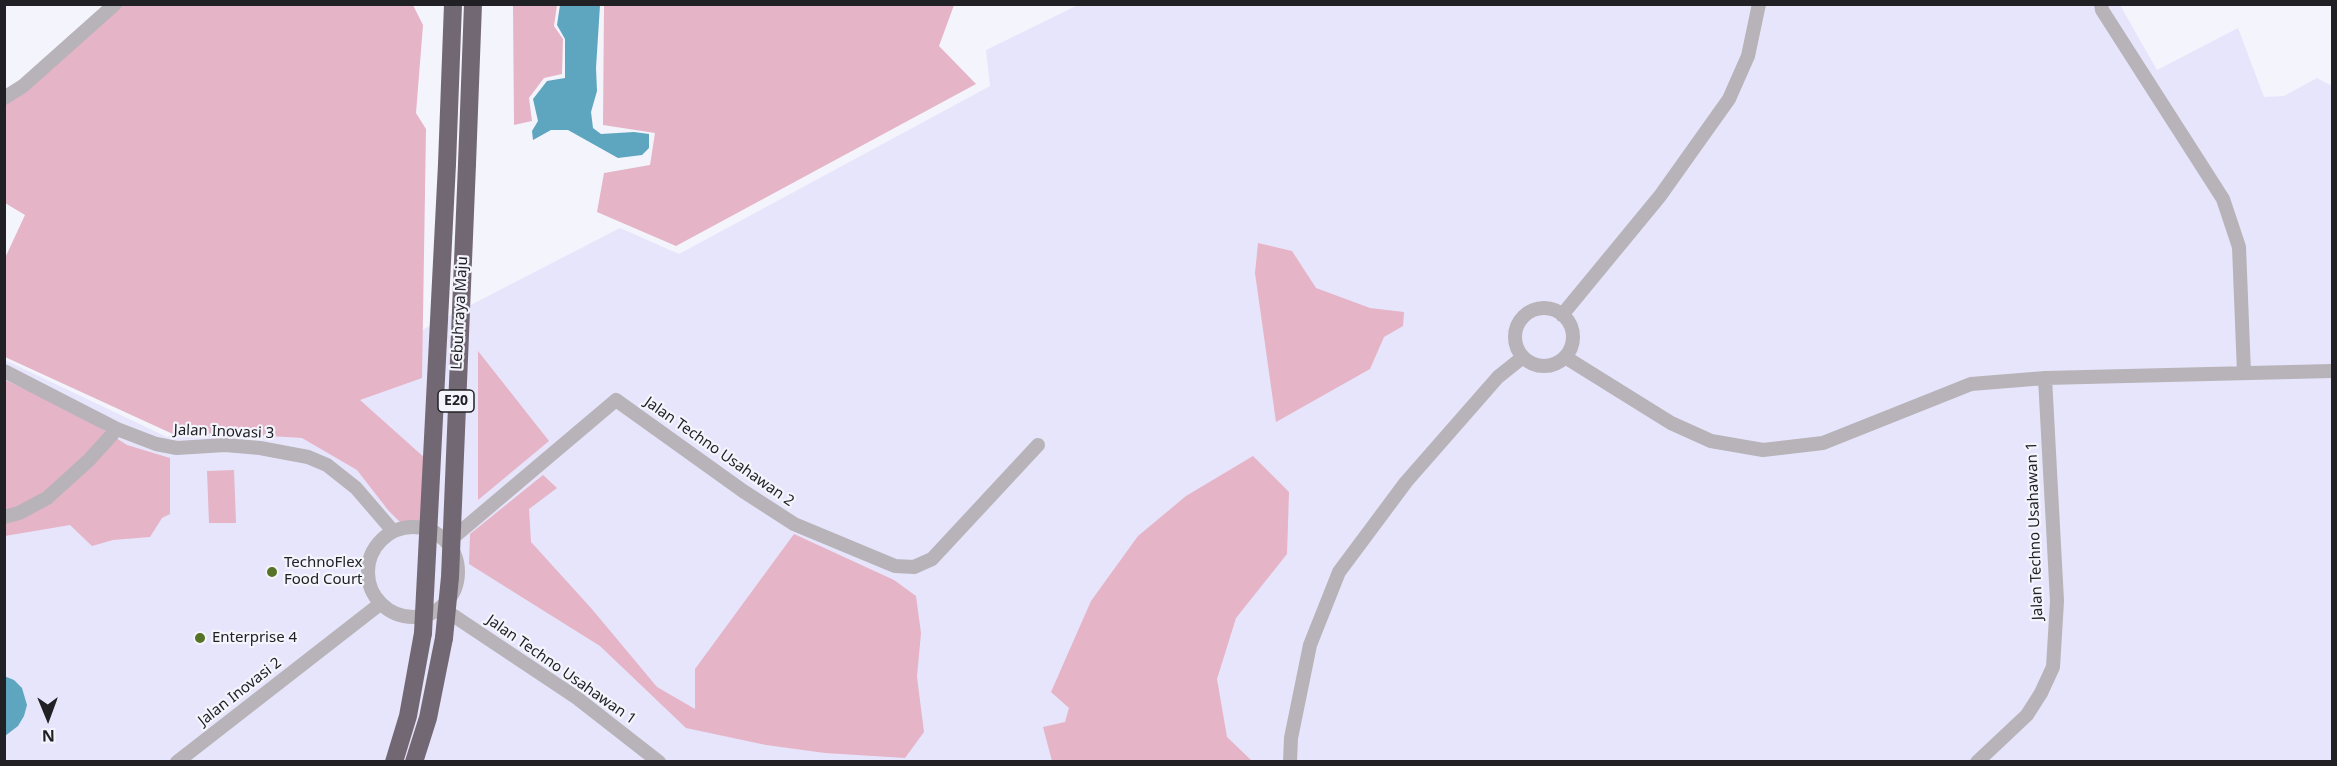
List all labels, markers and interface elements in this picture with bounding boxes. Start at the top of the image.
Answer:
street label: Lebuhraya Maju [448,256,472,370]
road number: E20 [438,390,474,412]
street label: Jalan Techno Usahawan 2 [641,393,797,511]
street label: Jalan Inovasi 3 [173,421,275,443]
street label: Jalan Techno Usahawan 1 [2023,441,2047,621]
place label: TechnoFlex Food Court [284,554,362,589]
marker: TechnoFlex Food Court [265,565,279,579]
street label: Jalan Techno Usahawan 1 [483,611,639,729]
place label: Enterprise 4 [212,629,297,647]
marker: Enterprise 4 [193,631,207,645]
street label: Jalan Inovasi 2 [195,654,285,730]
north arrow [18,688,78,748]
text: N [42,725,55,747]

